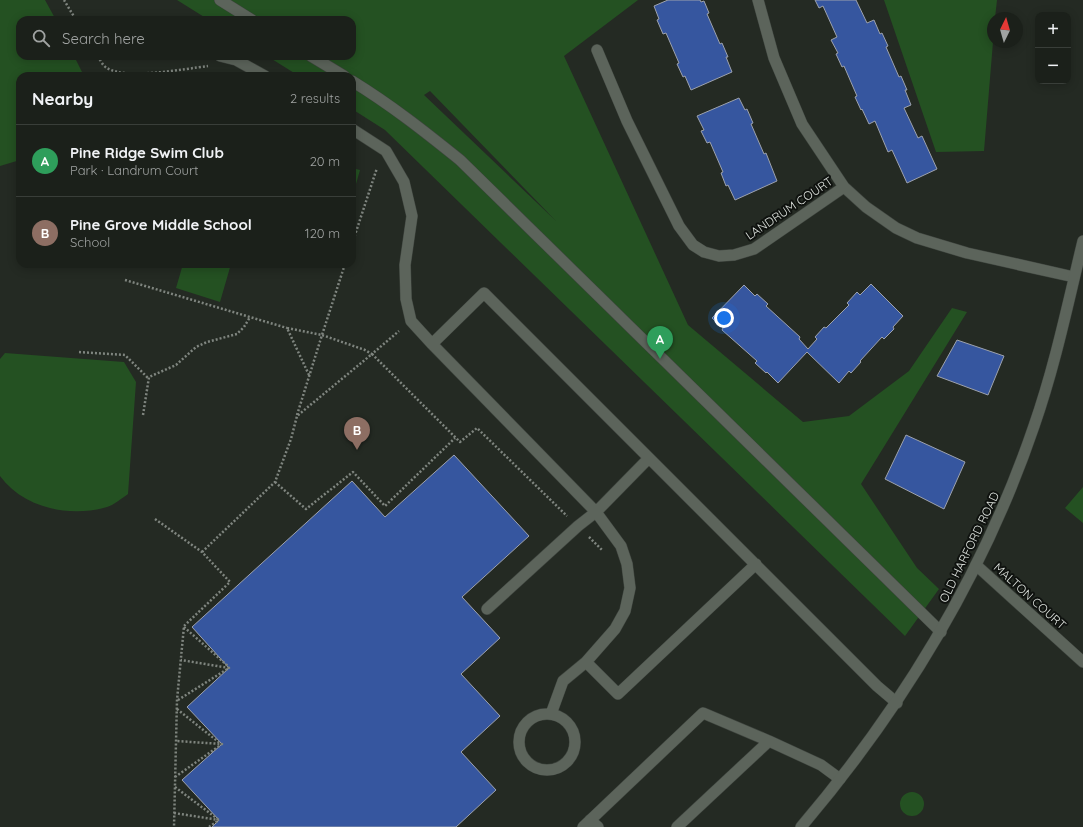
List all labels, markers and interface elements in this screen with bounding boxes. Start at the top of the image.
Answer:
north arrow [987,12,1023,48]
map controls [1035,12,1071,84]
button: + [1035,12,1071,48]
search box [16,16,356,60]
icon: search [30,27,52,49]
text: Search here [62,29,145,48]
button: − [1035,48,1071,84]
text: Nearby [32,88,93,109]
text: 2 results [290,90,340,106]
text: Pine Ridge Swim Club [70,143,224,162]
text: A [41,153,49,169]
text: 20 m [310,153,340,169]
text: Park · Landrum Court [70,162,198,178]
street label: LANDRUM COURT [743,173,835,243]
text: Pine Grove Middle School [70,215,252,234]
text: B [41,225,49,241]
text: 120 m [305,225,340,241]
text: School [70,234,110,250]
your location [714,308,734,328]
pin: A [647,326,673,359]
pin: B [344,417,370,450]
street label: OLD HARFORD ROAD [936,489,1002,605]
street label: MALTON COURT [991,560,1069,632]

